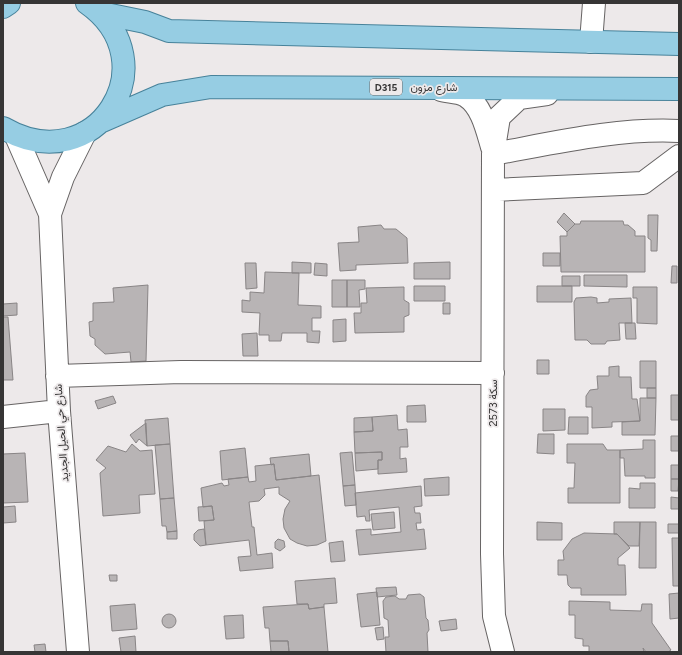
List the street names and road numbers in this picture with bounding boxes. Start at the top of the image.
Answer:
road number: D315 [370,79,402,95]
street label: شارع مزون [410,81,458,95]
street label: سكة 2573 [487,379,500,427]
street label: شارع حي الحيل الجديد [52,383,74,482]

